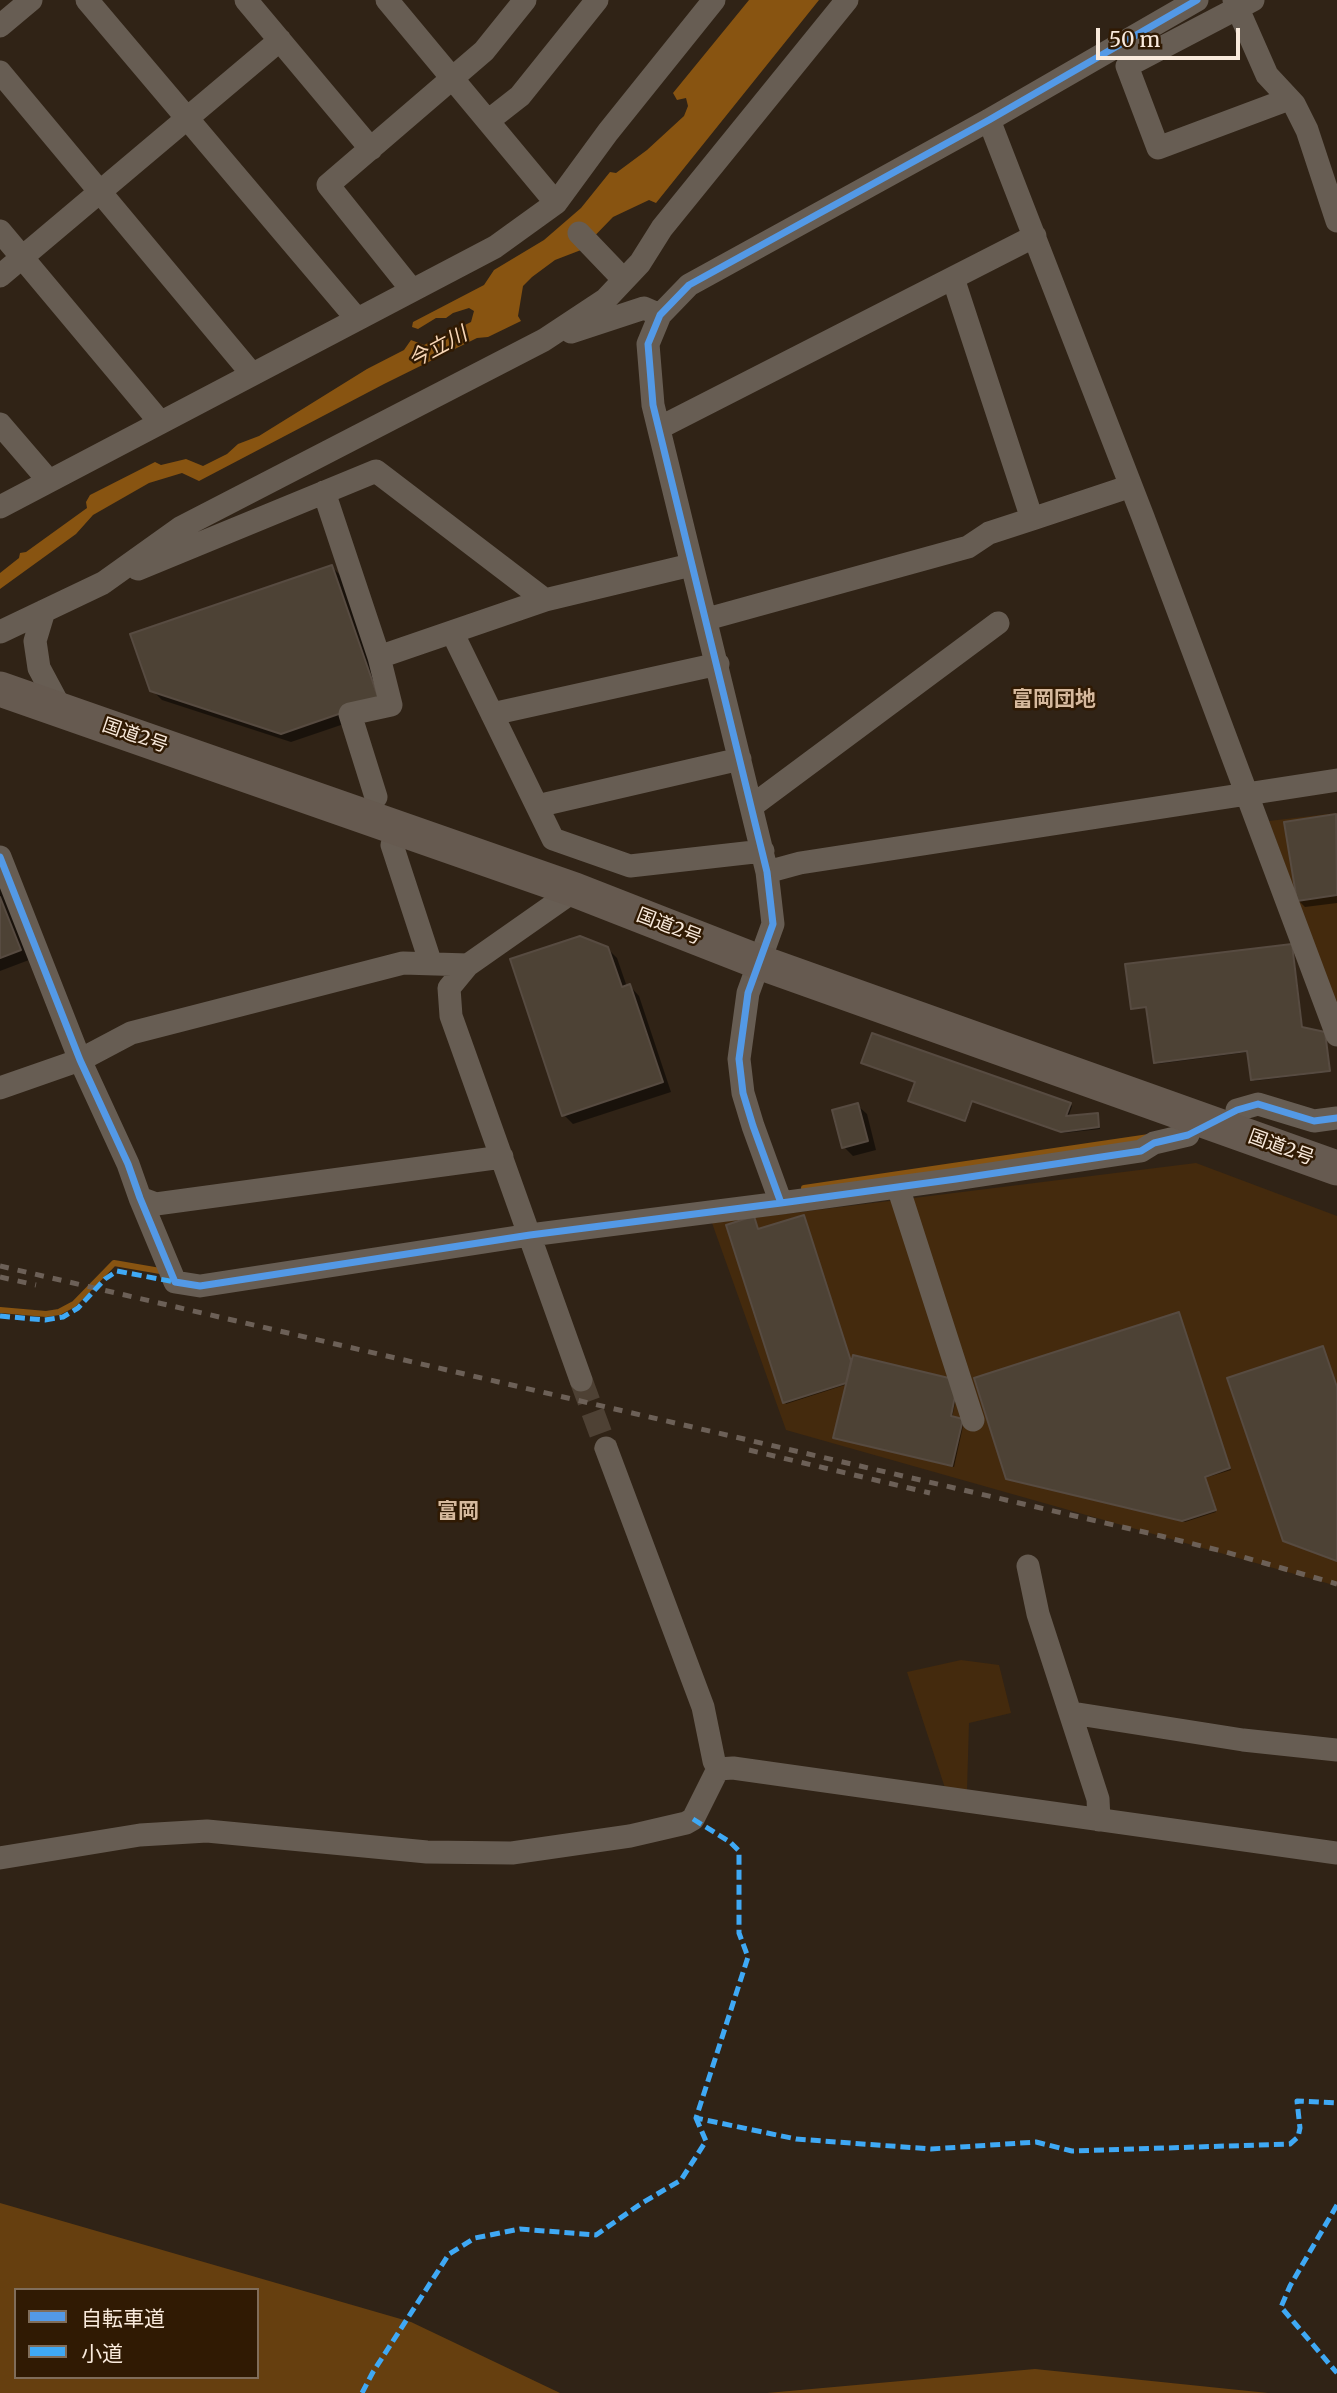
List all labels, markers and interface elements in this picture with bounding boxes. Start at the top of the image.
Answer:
scale bar [1099,14,1242,58]
text: 50 m [1109,26,1160,53]
water label: 今立川 [404,322,472,374]
district label: 富岡団地 [1012,687,1096,713]
street label: 国道2号 [99,714,171,758]
street label: 国道2号 [633,904,705,950]
street label: 国道2号 [1245,1126,1317,1170]
district label: 富岡 [437,1499,479,1525]
legend [14,2288,259,2379]
text: 自転車道 [81,2305,165,2332]
text: 小道 [81,2340,123,2367]

